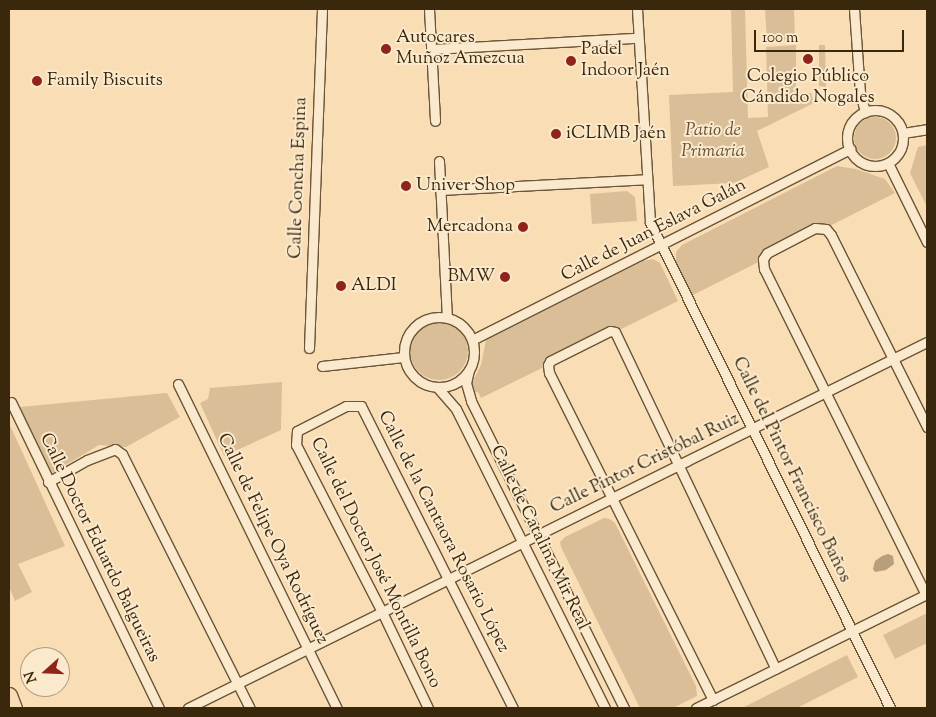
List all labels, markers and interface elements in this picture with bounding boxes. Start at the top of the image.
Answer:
scale bar [756,20,906,52]
place label: Autocares Muñoz Amezcua [396,28,525,70]
text: 100 m [762,28,798,49]
place label: Padel Indoor Jaén [581,40,670,82]
marker: Autocares Muñoz Amezcua [380,43,392,55]
marker: Colegio Público Cándido Nogales [802,53,814,65]
marker: Padel Indoor Jaén [565,55,577,67]
place label: Colegio Público Cándido Nogales [741,67,875,110]
place label: Family Biscuits [47,70,163,92]
marker: Family Biscuits [31,75,43,87]
street label: Calle Concha Espina [285,97,313,259]
park label: Patio de Primaria [681,121,745,163]
place label: iCLIMB Jaén [566,123,666,145]
marker: iCLIMB Jaén [550,128,562,140]
place label: Univer Shop [416,175,515,197]
street label: Calle de Juan Eslava Galán [558,175,750,287]
marker: Univer Shop [400,180,412,192]
place label: Mercadona [427,216,513,238]
marker: Mercadona [517,221,529,233]
place label: BMW [447,266,495,288]
marker: BMW [499,271,511,283]
place label: ALDI [351,275,397,297]
marker: ALDI [335,280,347,292]
street label: Calle del Pintor Francisco Baños [727,354,855,586]
street label: Calle de la Cantaora Rosario López [372,407,514,657]
street label: Calle Pintor Cristóbal Ruiz [547,409,743,519]
street label: Calle Doctor Eduardo Balgueiras [34,430,164,666]
street label: Calle de Felipe Oya Rodríguez [211,430,333,648]
street label: Calle del Doctor José Montilla Bono [305,434,445,692]
street label: Calle de Catalina Mir Real [485,442,593,634]
north arrow [20,647,70,697]
text: N [21,668,43,685]

